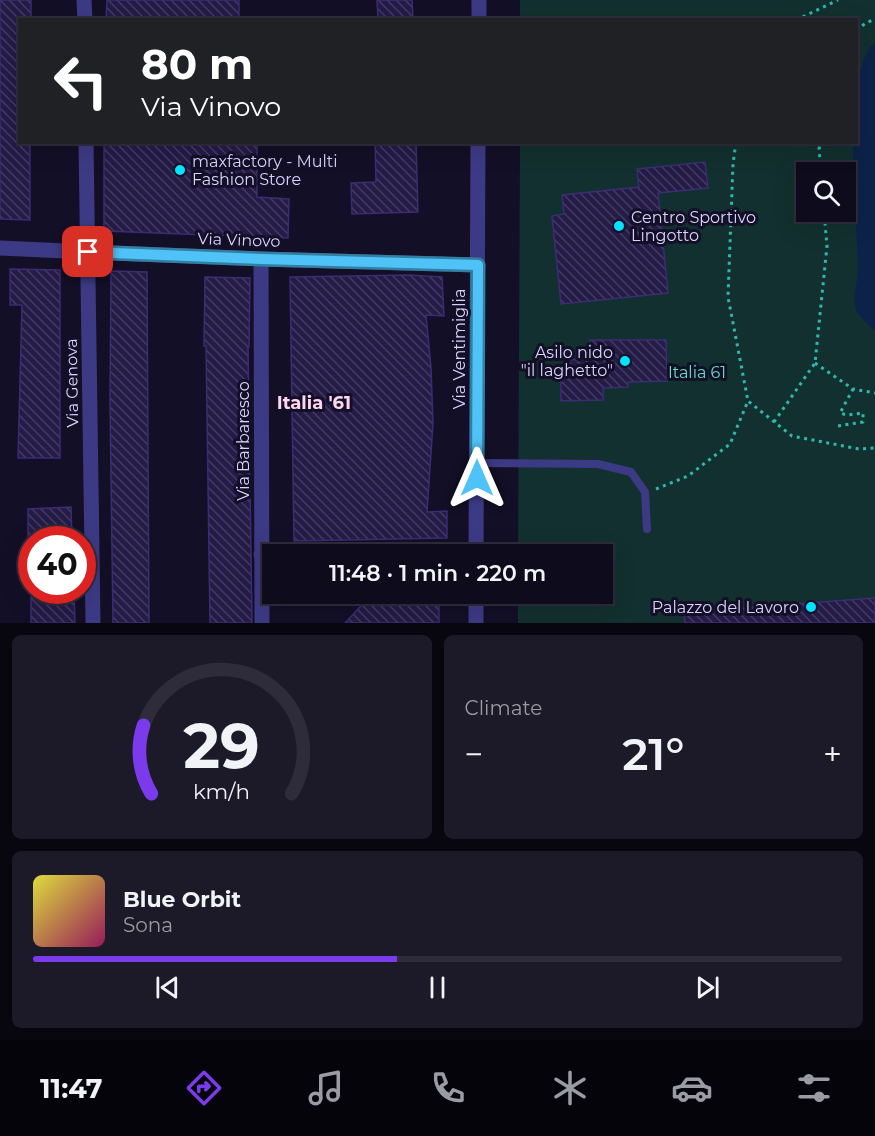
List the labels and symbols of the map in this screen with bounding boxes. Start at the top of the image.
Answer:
place label: maxfactory - Multi Fashion Store [192,152,337,189]
marker: maxfactory - Multi Fashion Store [173,163,187,177]
place label: Centro Sportivo Lingotto [631,208,756,245]
marker: Centro Sportivo Lingotto [612,219,626,233]
pin [62,226,113,277]
street label: Via Vinovo [197,229,281,251]
street label: Via Ventimiglia [450,289,469,409]
street label: Via Genova [62,338,82,428]
place label: Asilo nido "il laghetto" [521,343,613,380]
marker: Asilo nido "il laghetto" [618,354,632,368]
park label: Italia 61 [668,363,726,382]
street label: Via Barbaresco [234,381,253,501]
district label: Italia '61 [277,392,351,414]
position arrow [445,446,509,510]
speed limit sign: 40 [18,526,96,604]
place label: Palazzo del Lavoro [652,598,799,617]
marker: Palazzo del Lavoro [804,600,818,614]

